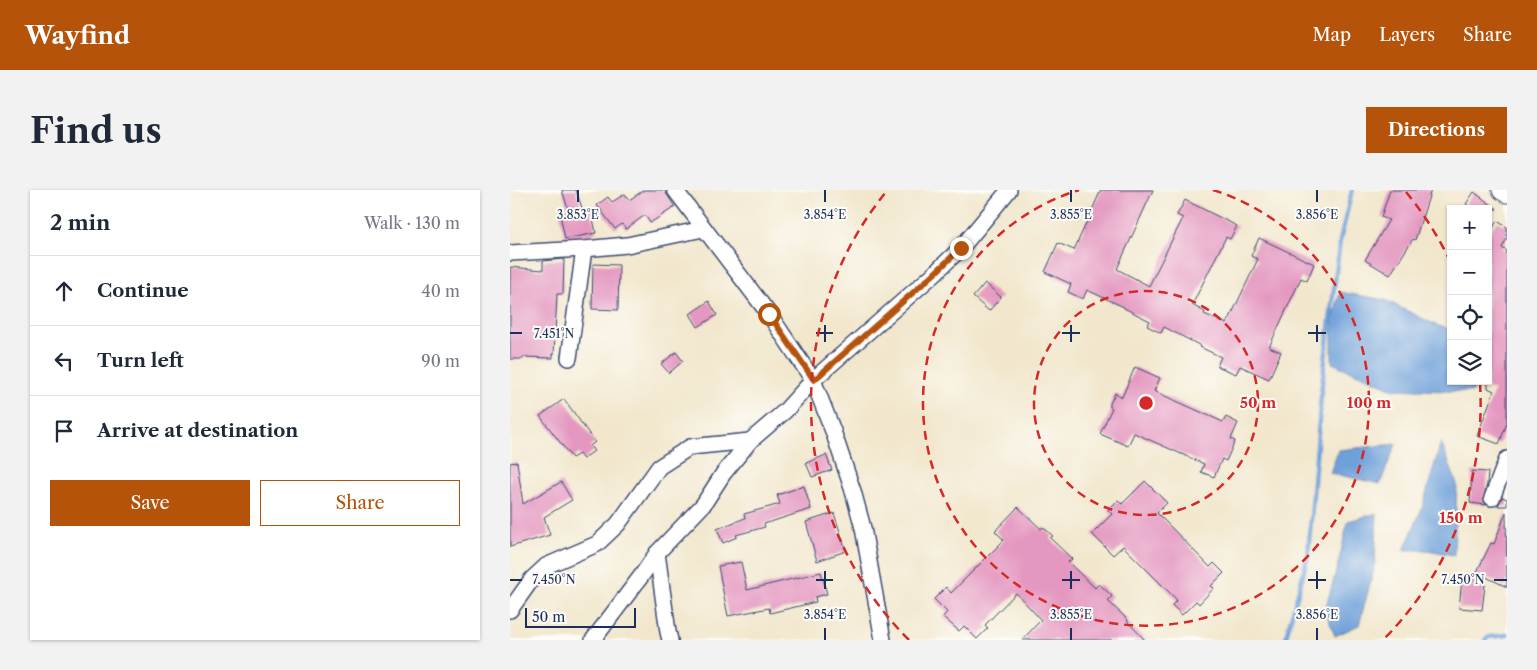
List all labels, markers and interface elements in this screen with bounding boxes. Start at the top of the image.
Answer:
text: Wayfind [25,21,130,50]
text: Map [1313,24,1351,46]
text: Layers [1379,24,1435,46]
text: Share [1463,24,1512,46]
button: Directions [1366,107,1507,153]
text: Find us [30,109,162,152]
map controls [1447,205,1492,385]
button: + [1447,205,1492,250]
text: 3.853°E [557,207,599,222]
text: 3.854°E [804,207,846,222]
text: 3.855°E [1050,207,1092,222]
text: 3.856°E [1296,207,1338,222]
text: 2 min [50,210,110,235]
text: Walk · 130 m [364,213,460,233]
route end [950,237,973,260]
button: − [1447,250,1492,295]
icon: ahead [50,277,78,305]
text: Continue [97,279,189,302]
text: 40 m [421,281,460,301]
button: locate [1447,295,1492,340]
route start [758,303,781,326]
text: 7.451°N [534,326,574,341]
button: layers [1447,340,1492,385]
icon: left [50,347,78,375]
text: Turn left [97,349,184,372]
text: 90 m [421,351,460,371]
text: 50 m [1240,393,1276,412]
text: 100 m [1347,393,1391,412]
centre of rings [1137,394,1155,412]
icon: arrive [50,417,78,445]
text: Arrive at destination [97,419,298,442]
button: Save [50,480,250,526]
button: Share [260,480,460,526]
text: 150 m [1439,508,1483,527]
text: 7.450°N [532,572,576,587]
text: 7.450°N [1441,572,1485,587]
scale bar [525,605,636,628]
text: 3.854°E [804,607,846,622]
text: 3.855°E [1050,607,1092,622]
text: 3.856°E [1296,607,1338,622]
text: 50 m [532,608,565,626]

